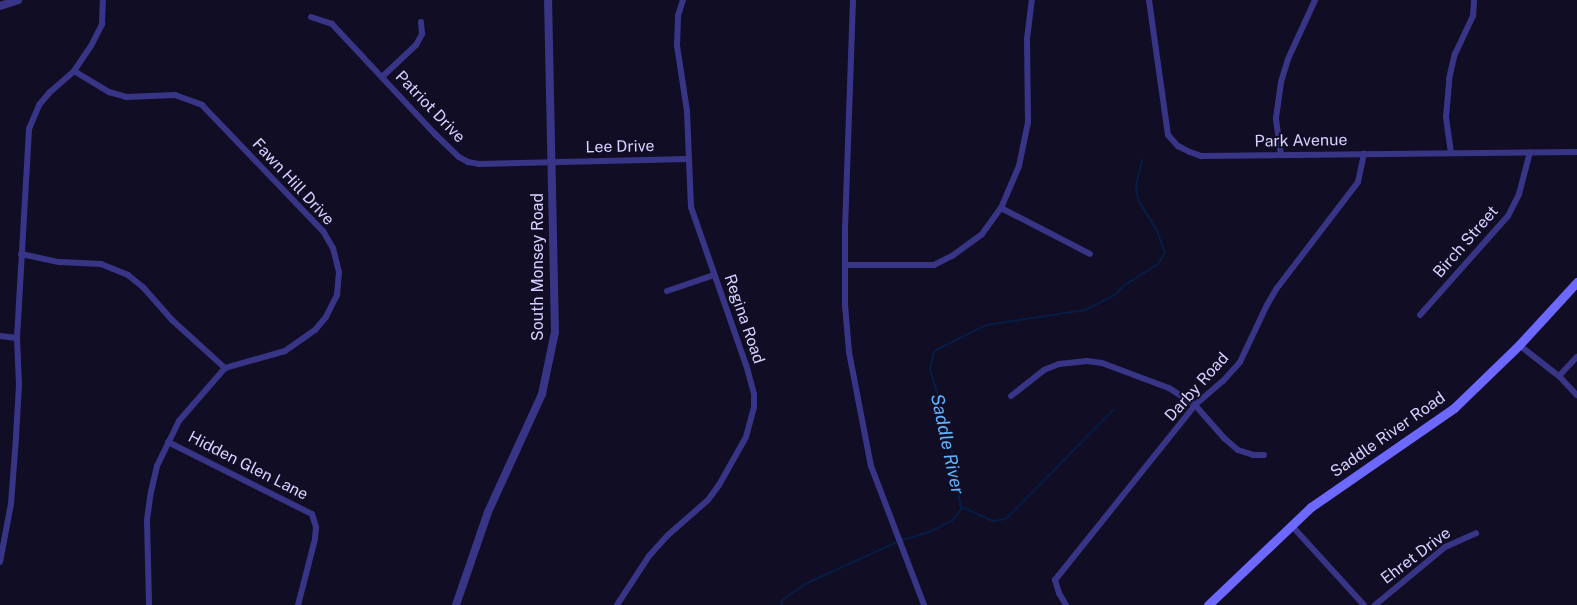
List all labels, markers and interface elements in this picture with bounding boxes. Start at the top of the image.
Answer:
street label: Patriot Drive [391,67,469,147]
street label: Park Avenue [1254,131,1348,151]
street label: Fawn Hill Drive [248,135,338,229]
street label: Lee Drive [585,137,655,157]
street label: South Monsey Road [528,193,548,341]
street label: Birch Street [1429,202,1503,282]
street label: Regina Road [720,272,768,366]
street label: Darby Road [1161,349,1233,425]
street label: Saddle River Road [1327,388,1449,482]
water label: Saddle River [926,392,968,496]
street label: Hidden Glen Lane [185,427,311,505]
street label: Ehret Drive [1377,524,1455,588]

